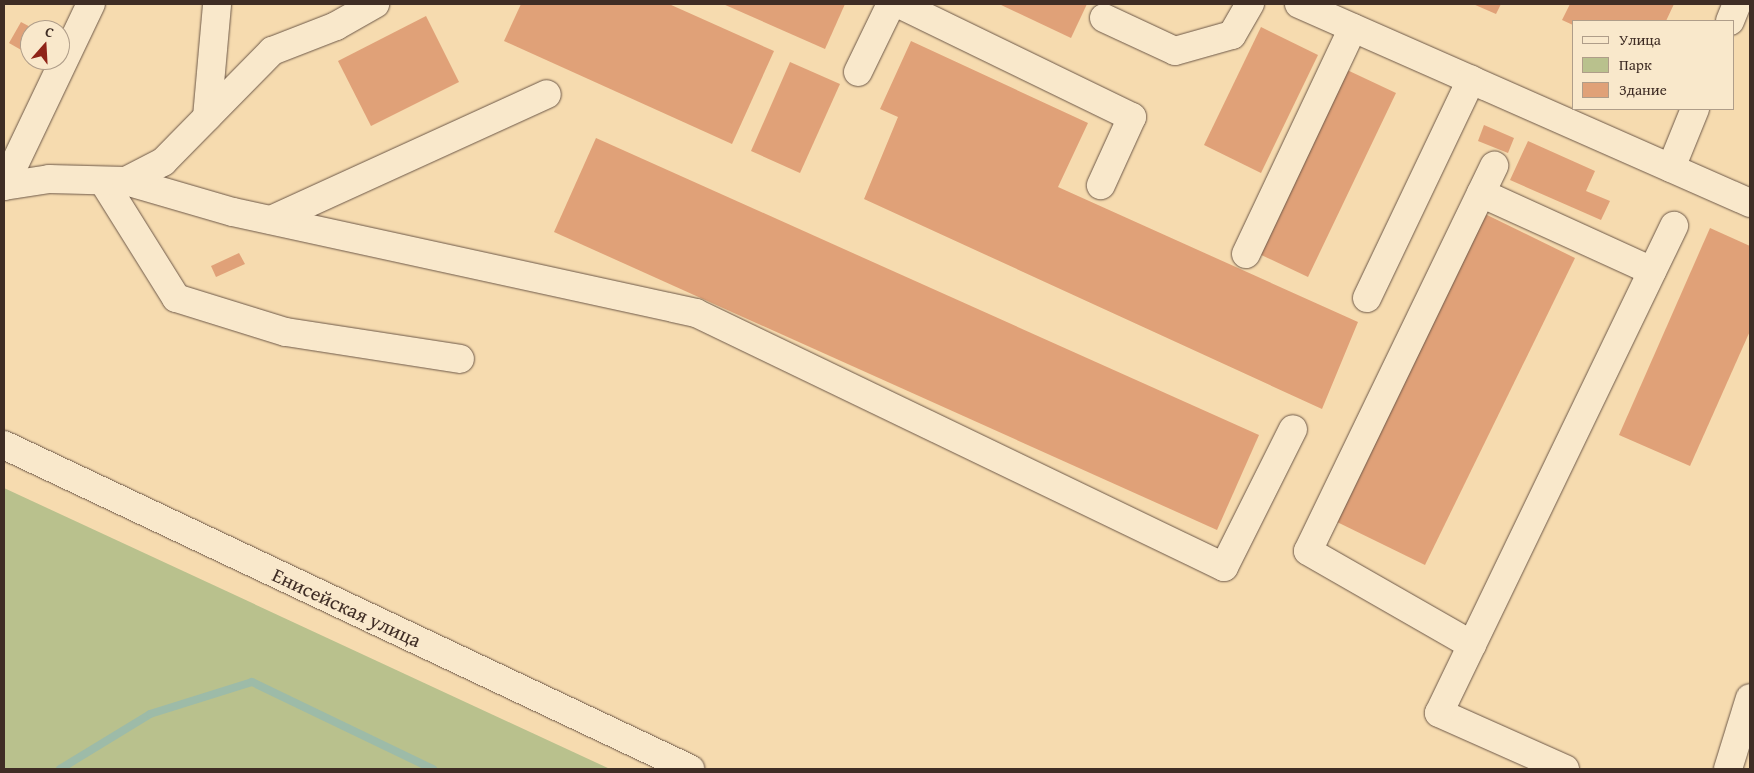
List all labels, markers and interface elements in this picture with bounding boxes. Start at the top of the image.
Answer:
north arrow [20,20,70,70]
legend [1572,20,1734,110]
text: С [43,21,57,43]
text: Улица [1619,29,1661,50]
text: Парк [1619,54,1652,75]
text: Здание [1619,79,1667,100]
street label: Енисейская улица [269,562,425,652]

